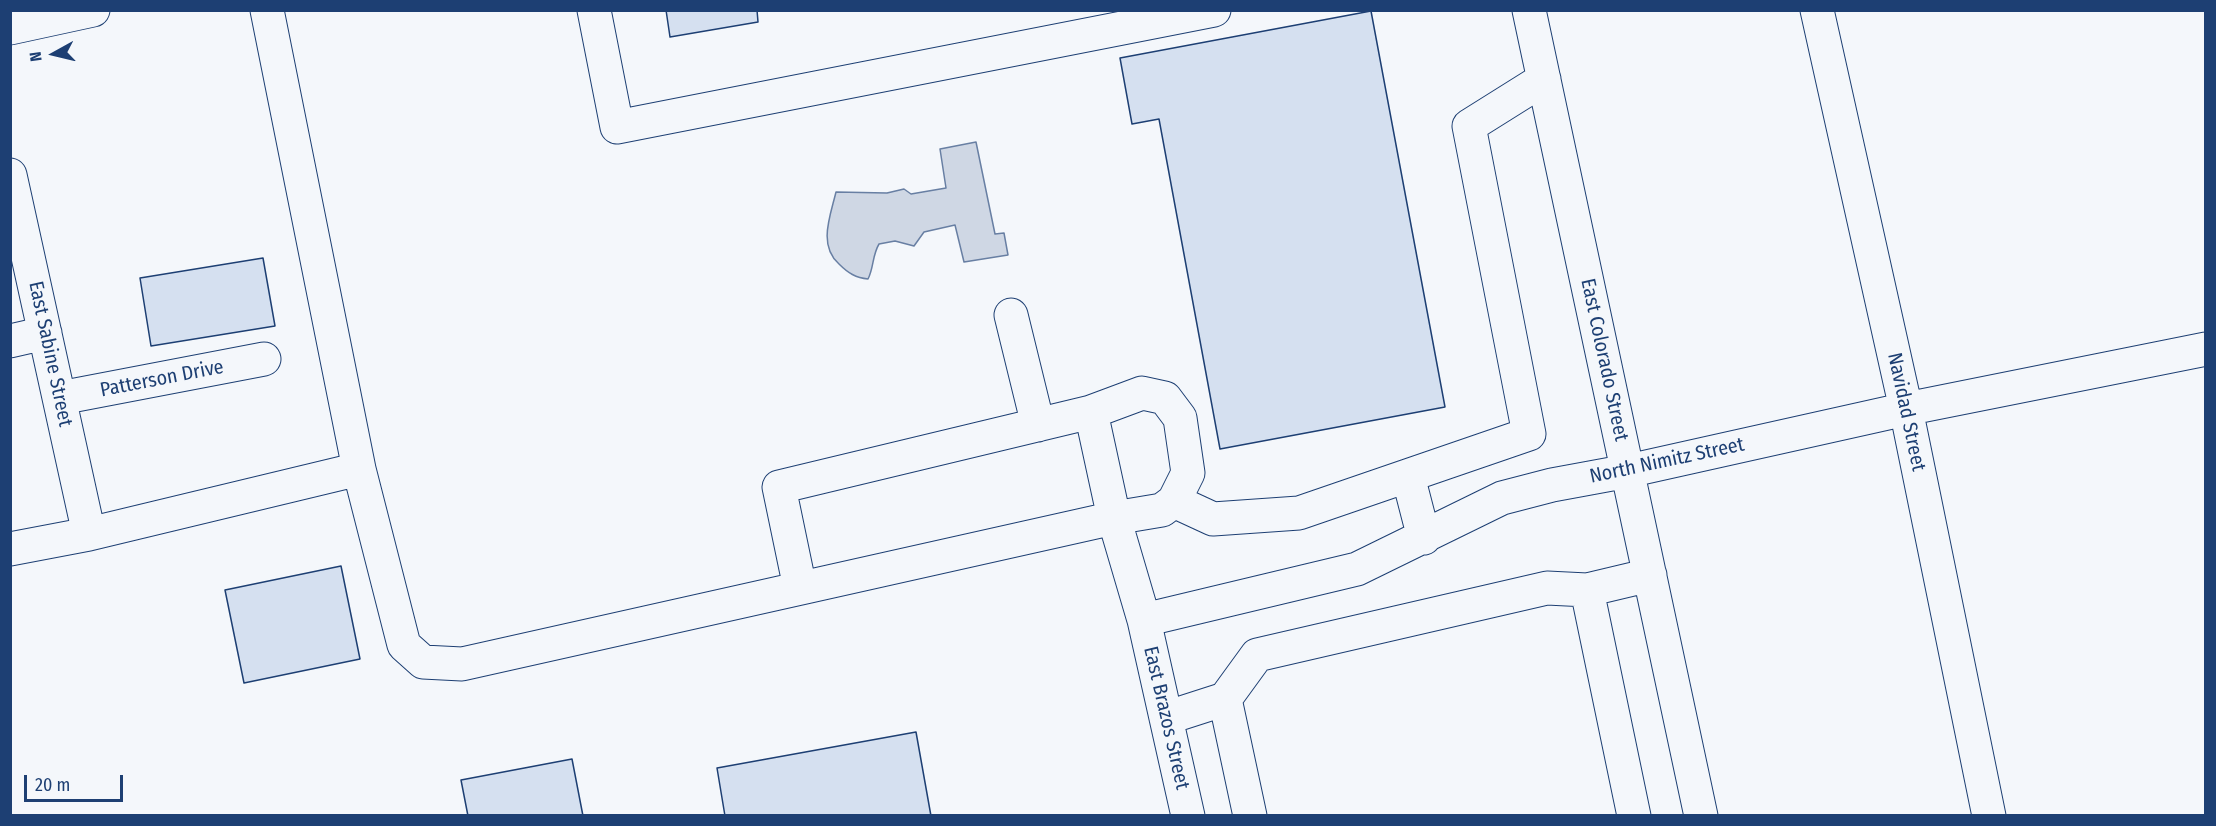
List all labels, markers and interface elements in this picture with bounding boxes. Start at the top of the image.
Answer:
north arrow [24,24,84,84]
text: N [26,51,46,63]
street label: East Colorado Street [1575,276,1633,444]
street label: East Sabine Street [23,279,77,429]
street label: Navidad Street [1882,350,1930,474]
street label: Patterson Drive [98,355,226,403]
street label: North Nimitz Street [1588,433,1746,489]
street label: East Brazos Street [1138,644,1194,792]
scale bar [27,763,126,801]
text: 20 m [35,774,70,796]

